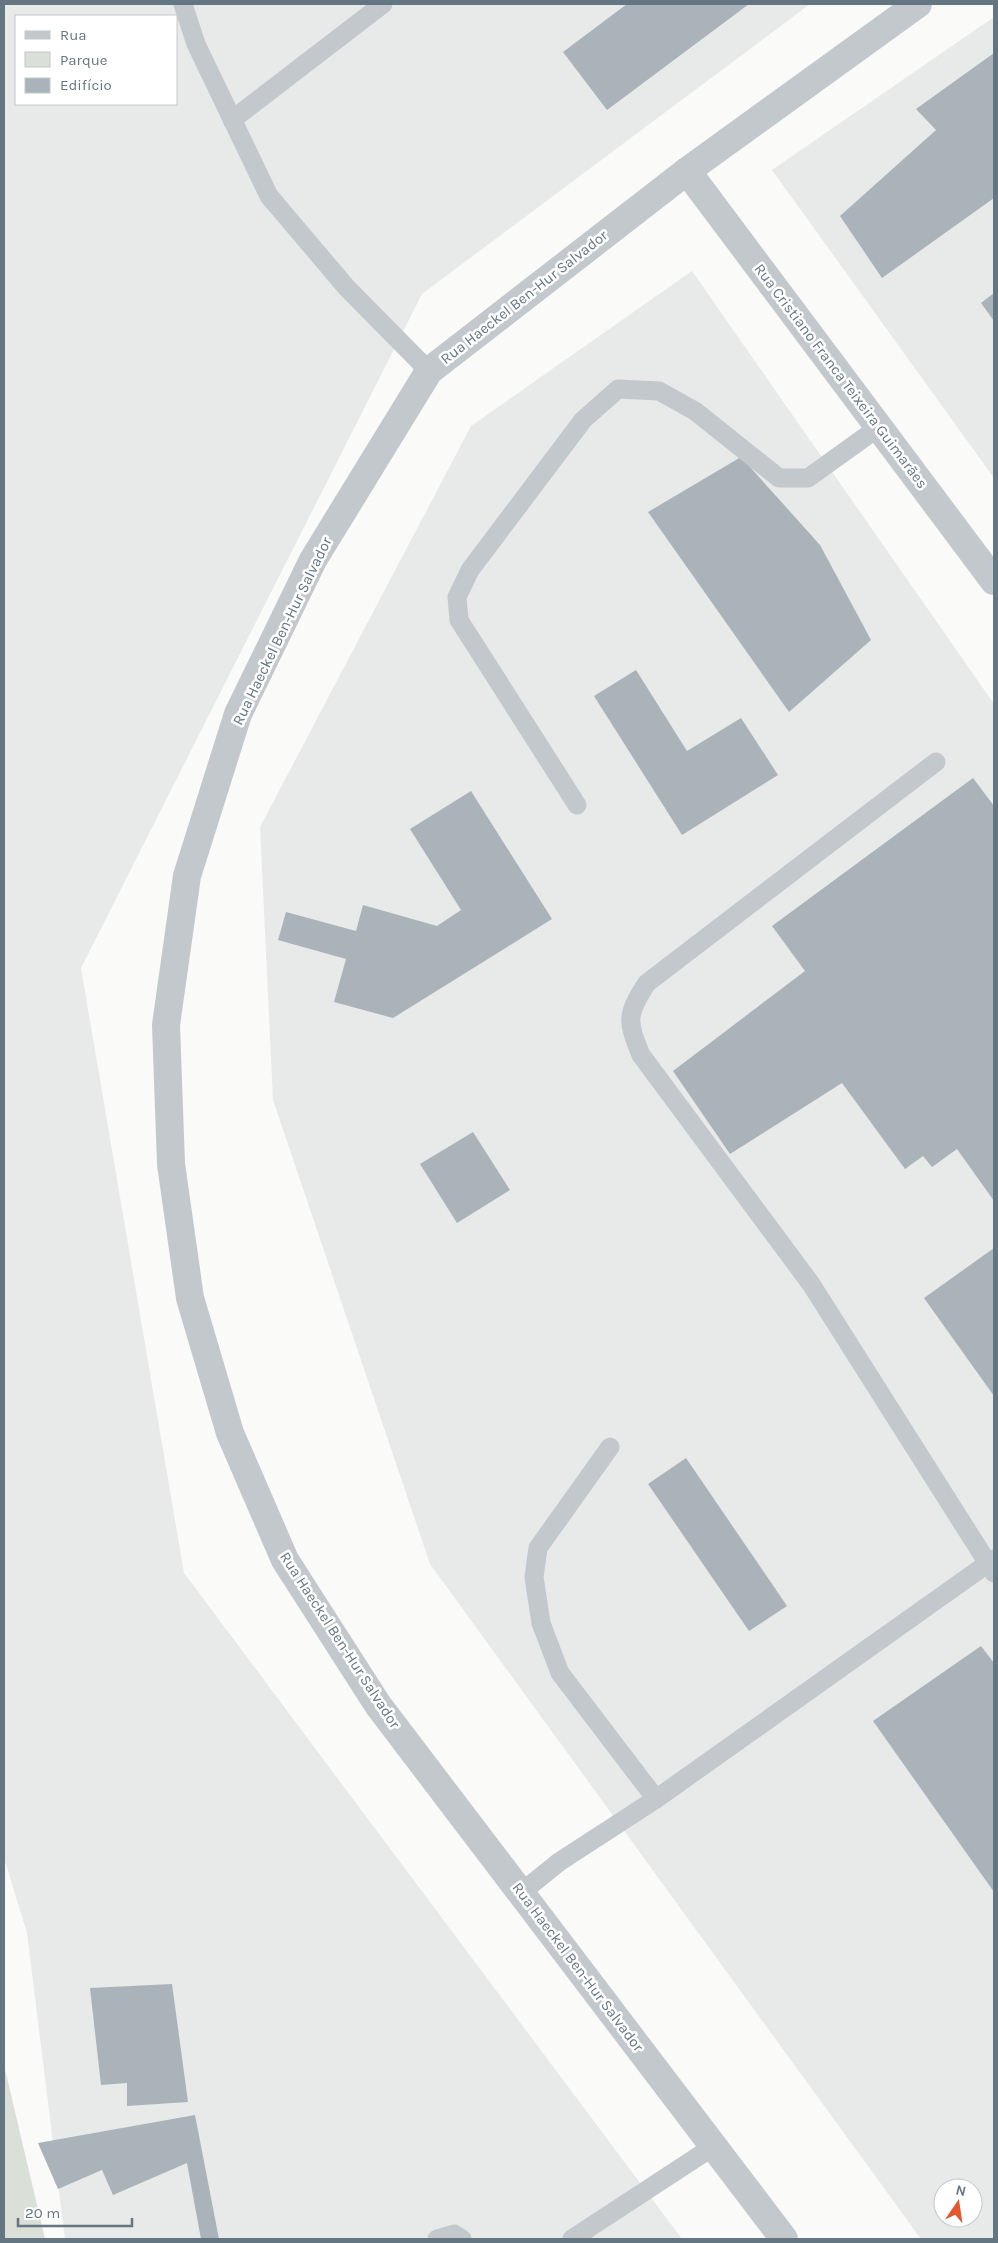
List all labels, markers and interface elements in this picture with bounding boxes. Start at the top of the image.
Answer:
legend [15,15,178,105]
text: Rua [60,26,87,44]
text: Parque [60,51,108,69]
text: Edifício [60,76,112,94]
street label: Rua Haeckel Ben-Hur Salvador [437,226,612,368]
street label: Rua Cristiano Franca Teixeira Guimarães [751,260,931,492]
street label: Rua Haeckel Ben-Hur Salvador [229,534,336,728]
street label: Rua Haeckel Ben-Hur Salvador [276,1548,404,1732]
street label: Rua Haeckel Ben-Hur Salvador [509,1879,648,2056]
north arrow [933,2178,983,2228]
text: N [954,2181,968,2200]
scale bar [18,2196,131,2228]
text: 20 m [25,2204,60,2222]

